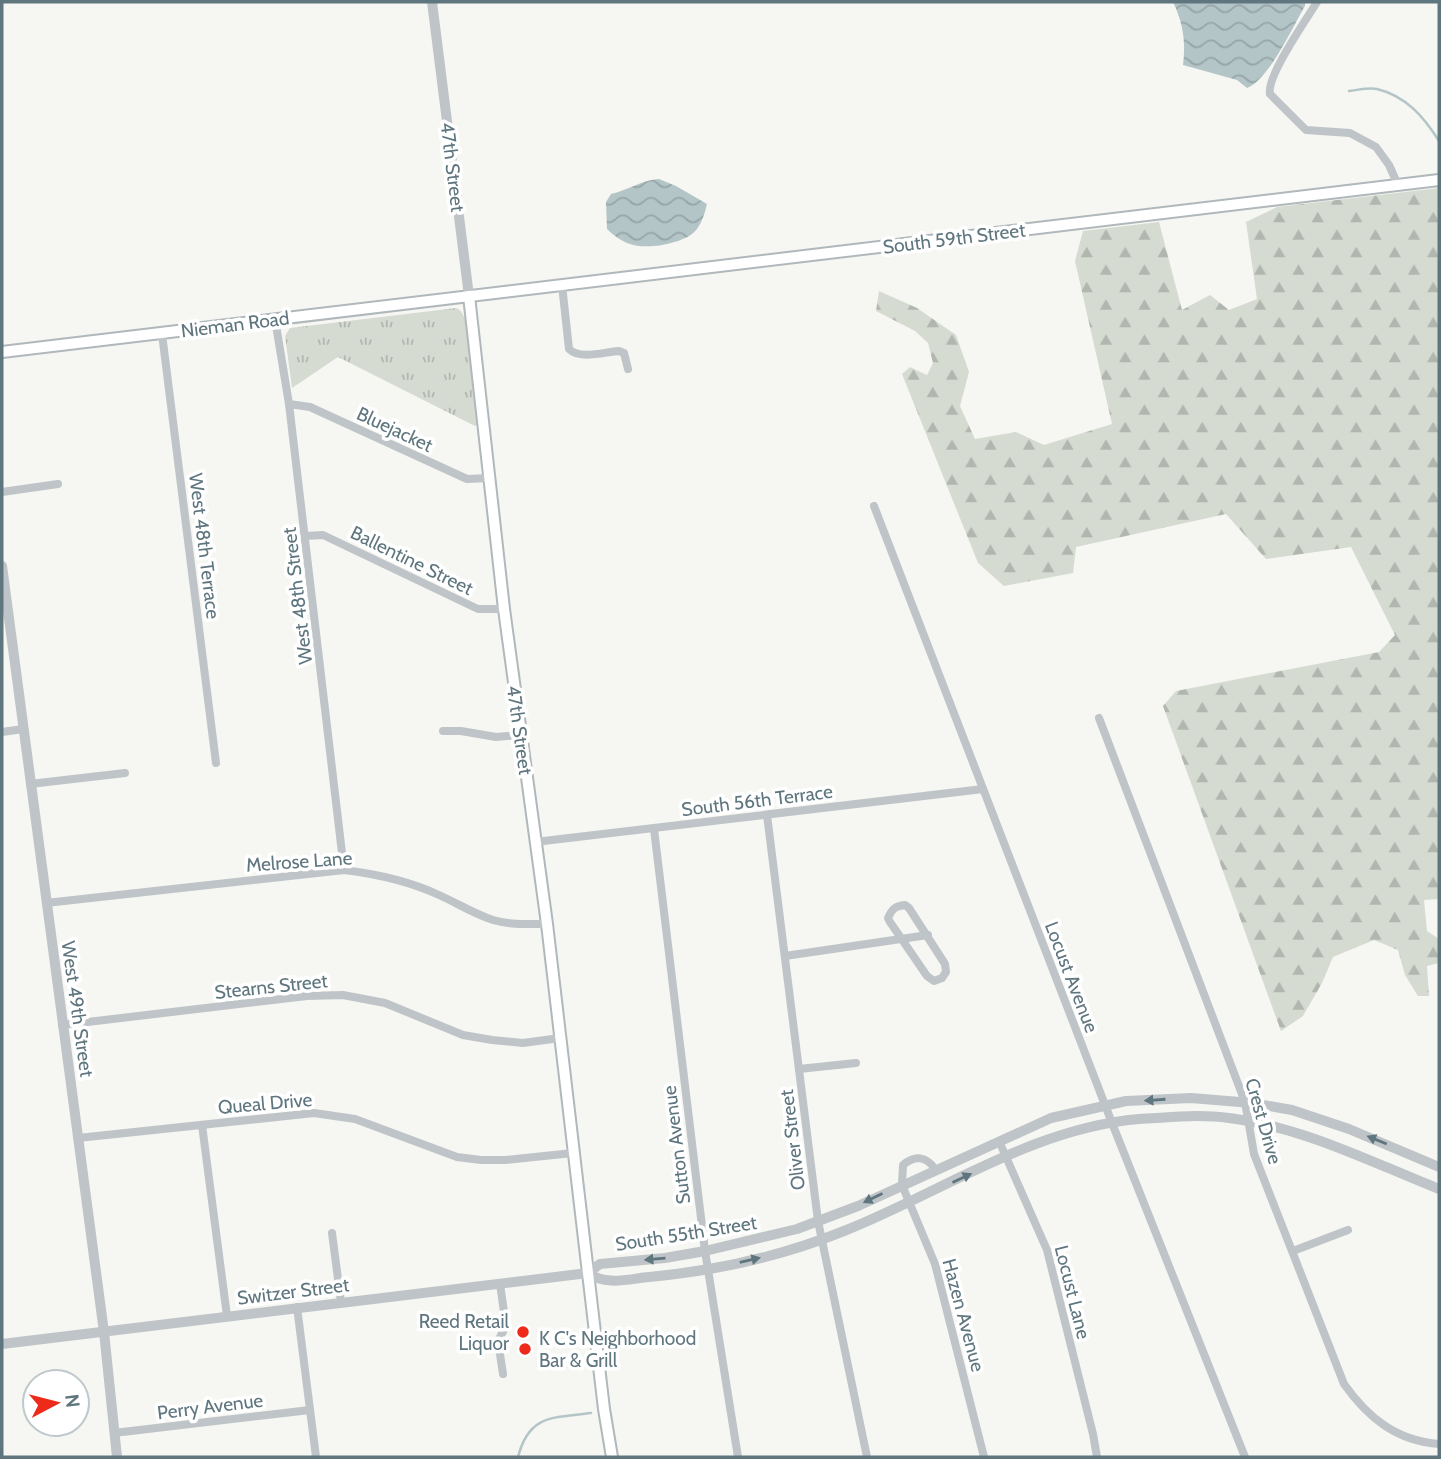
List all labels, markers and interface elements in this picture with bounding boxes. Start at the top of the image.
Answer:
street label: 47th Street [436,121,469,214]
street label: South 59th Street [882,218,1027,259]
street label: Nieman Road [180,306,290,343]
street label: Bluejacket [353,402,437,457]
street label: West 48th Terrace [184,472,225,620]
street label: Ballentine Street [347,521,477,600]
street label: West 48th Street [278,526,317,666]
street label: 47th Street [502,684,537,777]
street label: South 56th Terrace [680,780,834,821]
street label: Melrose Lane [245,846,353,877]
street label: Locust Avenue [1040,918,1103,1036]
street label: West 49th Street [57,940,99,1079]
street label: Stearns Street [213,969,329,1004]
street label: Crest Drive [1240,1076,1287,1167]
street label: Sutton Avenue [658,1084,695,1206]
street label: Queal Drive [217,1088,313,1119]
street label: Oliver Street [775,1088,810,1191]
one-way arrow [1144,1095,1166,1106]
one-way arrow [1366,1135,1387,1146]
one-way arrow [951,1172,972,1183]
one-way arrow [863,1192,883,1204]
street label: South 55th Street [614,1211,759,1256]
street label: Locust Lane [1050,1243,1095,1342]
one-way arrow [644,1253,666,1264]
one-way arrow [739,1254,761,1265]
street label: Hazen Avenue [937,1256,990,1374]
street label: Switzer Street [236,1273,351,1310]
place label: Reed Retail Liquor [419,1310,510,1355]
marker: Reed Retail Liquor [515,1324,531,1340]
place label: K C's Neighborhood Bar & Grill [539,1327,696,1372]
marker: K C's Neighborhood Bar & Grill [517,1341,533,1357]
north arrow [21,1368,91,1438]
street label: Perry Avenue [156,1389,265,1424]
text: N [60,1393,85,1409]

